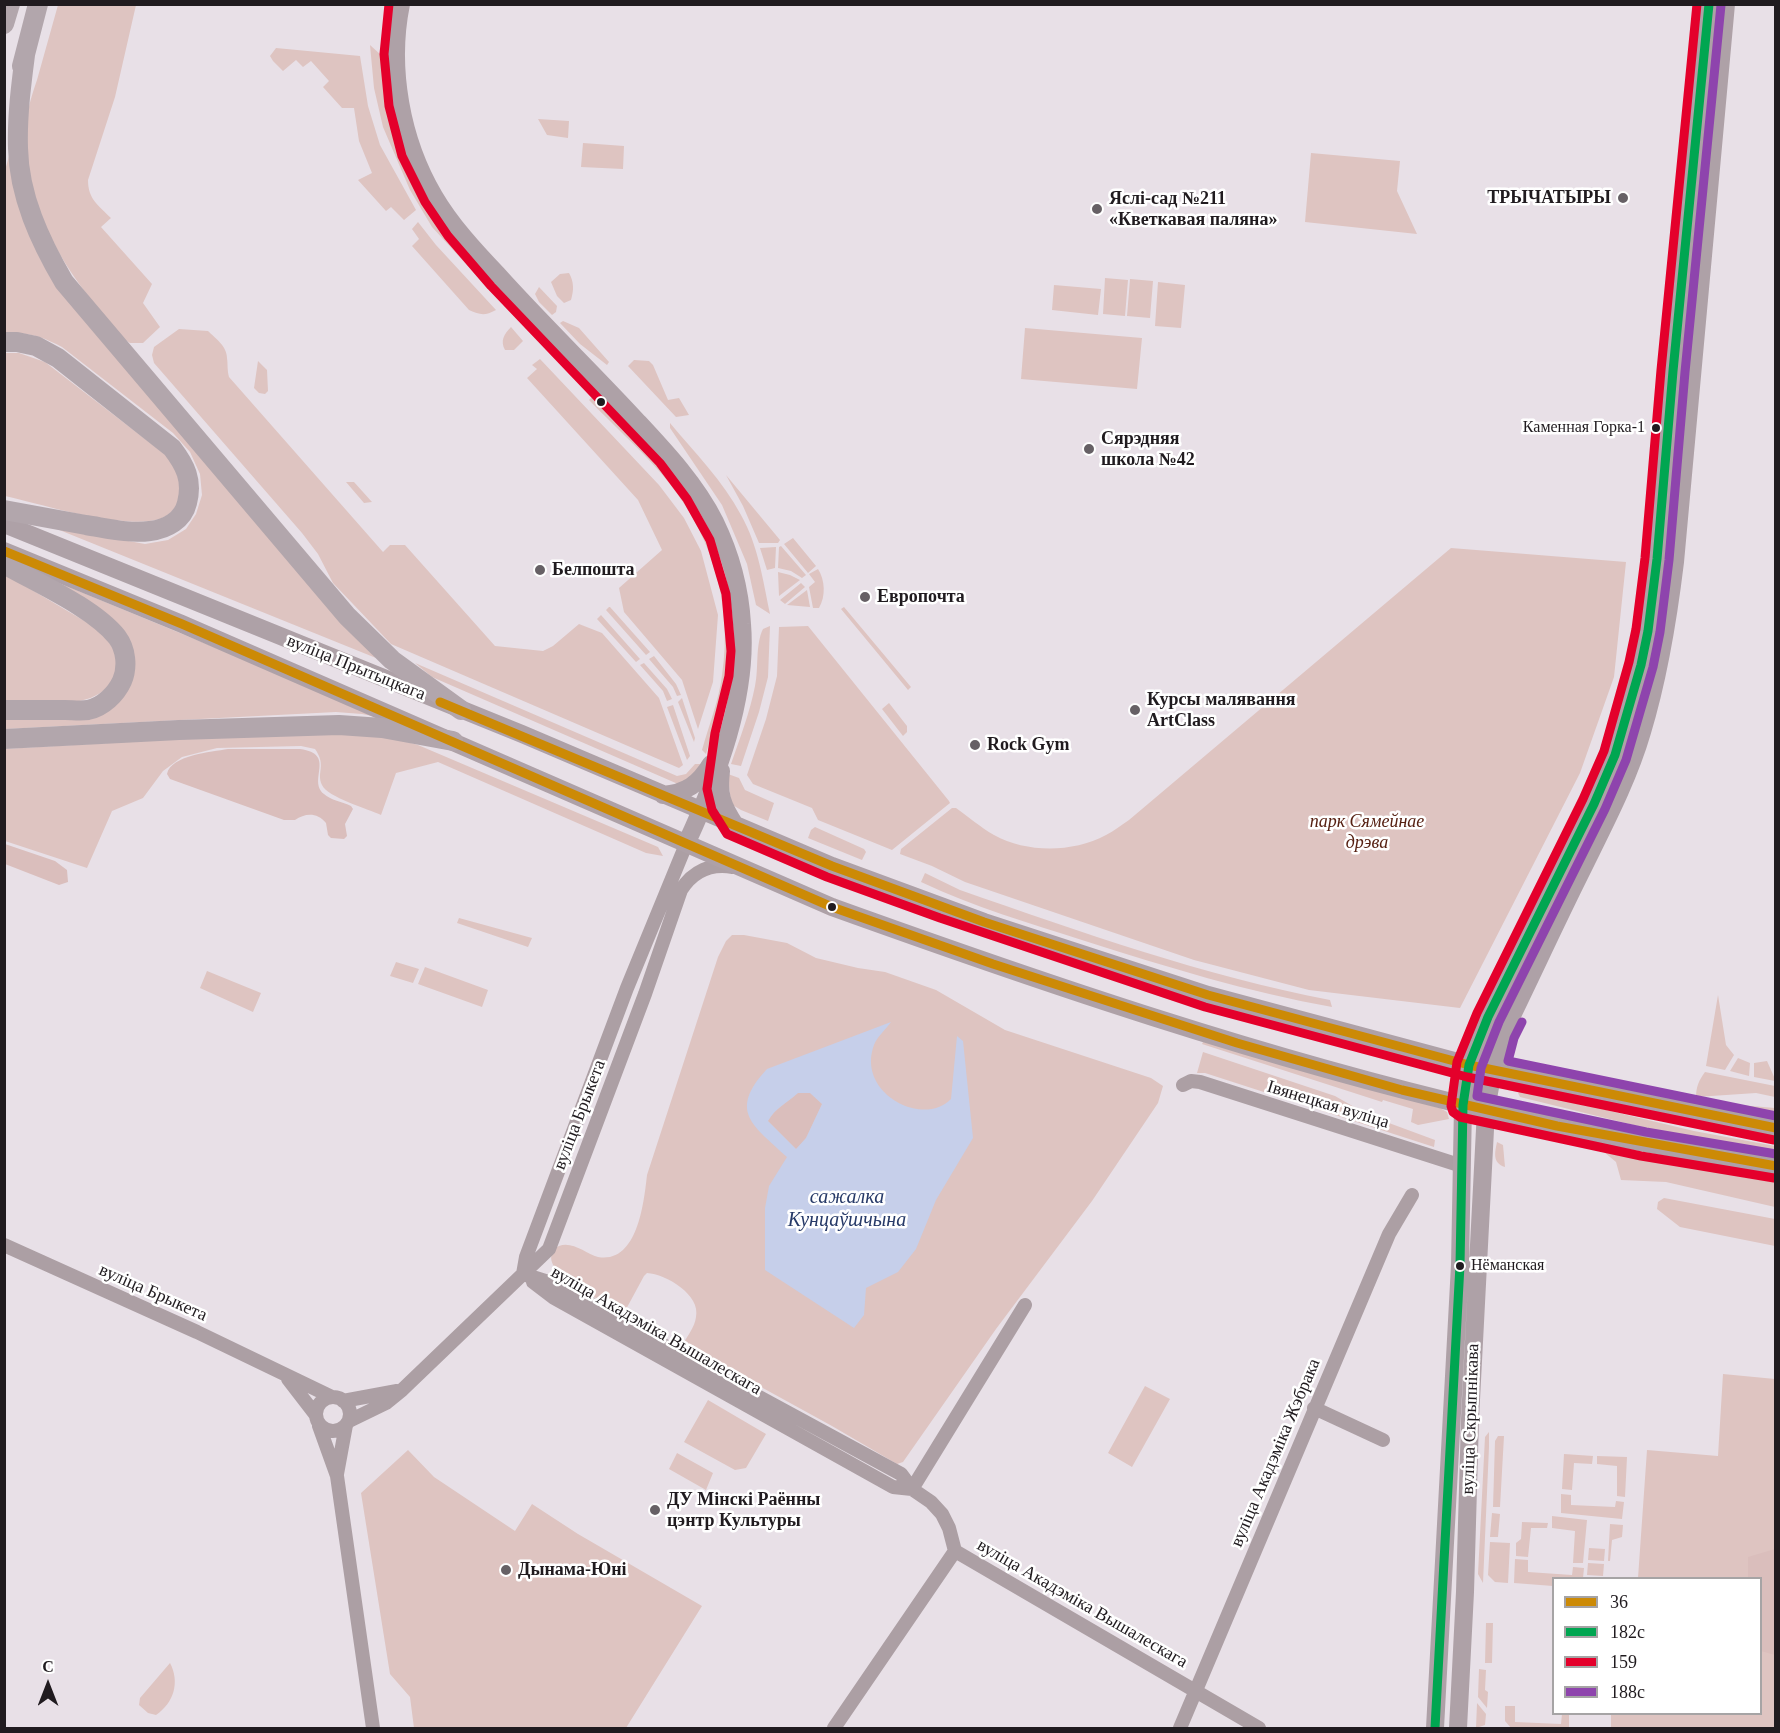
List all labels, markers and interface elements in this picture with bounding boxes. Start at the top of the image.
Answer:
place label: ТРЫЧАТЫРЫ [1487,187,1611,209]
place label: Яслі-сад №211 «Кветкавая паляна» [1109,188,1277,230]
marker: ТРЫЧАТЫРЫ [1616,191,1630,205]
marker: Яслі-сад №211 «Кветкавая паляна» [1090,202,1104,216]
unlabelled marker [595,396,607,408]
place label: Каменная Горка-1 [1523,418,1645,438]
marker: Каменная Горка-1 [1650,422,1662,434]
place label: Сярэдняя школа №42 [1101,428,1195,470]
marker: Сярэдняя школа №42 [1082,442,1096,456]
place label: Белпошта [552,559,635,581]
marker: Белпошта [533,563,547,577]
place label: Европочта [877,586,965,608]
marker: Европочта [858,590,872,604]
street label: вуліца Прытыцкага [283,630,429,706]
place label: Курсы малявання ArtClass [1147,689,1295,732]
marker: Курсы малявання ArtClass [1128,703,1142,717]
place label: Rock Gym [987,734,1069,756]
marker: Rock Gym [968,738,982,752]
park label: парк Сямейнае дрэва [1310,811,1424,854]
unlabelled marker [826,901,838,913]
street label: вуліца Брыкета [549,1057,611,1173]
street label: Івянецкая вуліца [1264,1076,1392,1134]
water label: сажалка Кунцаўшчына [788,1186,906,1233]
place label: Нёманская [1471,1256,1544,1276]
street label: вуліца Брыкета [96,1260,210,1326]
marker: Нёманская [1454,1260,1466,1272]
street label: вуліца Акадэміка Вышалескага [547,1262,765,1400]
street label: вуліца Скрыпнікава [1458,1343,1484,1495]
street label: вуліца Акадэміка Жэбрака [1226,1356,1326,1550]
place label: ДУ Мінскі Раённы цэнтр Культуры [667,1489,820,1532]
marker: ДУ Мінскі Раённы цэнтр Культуры [648,1503,662,1517]
street label: вуліца Акадэміка Вышалескага [973,1535,1191,1673]
place label: Дынама-Юні [518,1559,627,1581]
marker: Дынама-Юні [499,1563,513,1577]
legend [1552,1577,1762,1715]
text: 36 [1610,1592,1628,1612]
text: 182с [1610,1622,1645,1642]
text: 159 [1610,1652,1637,1672]
north arrow [18,1655,78,1715]
text: С [42,1658,54,1675]
text: 188с [1610,1682,1645,1702]

